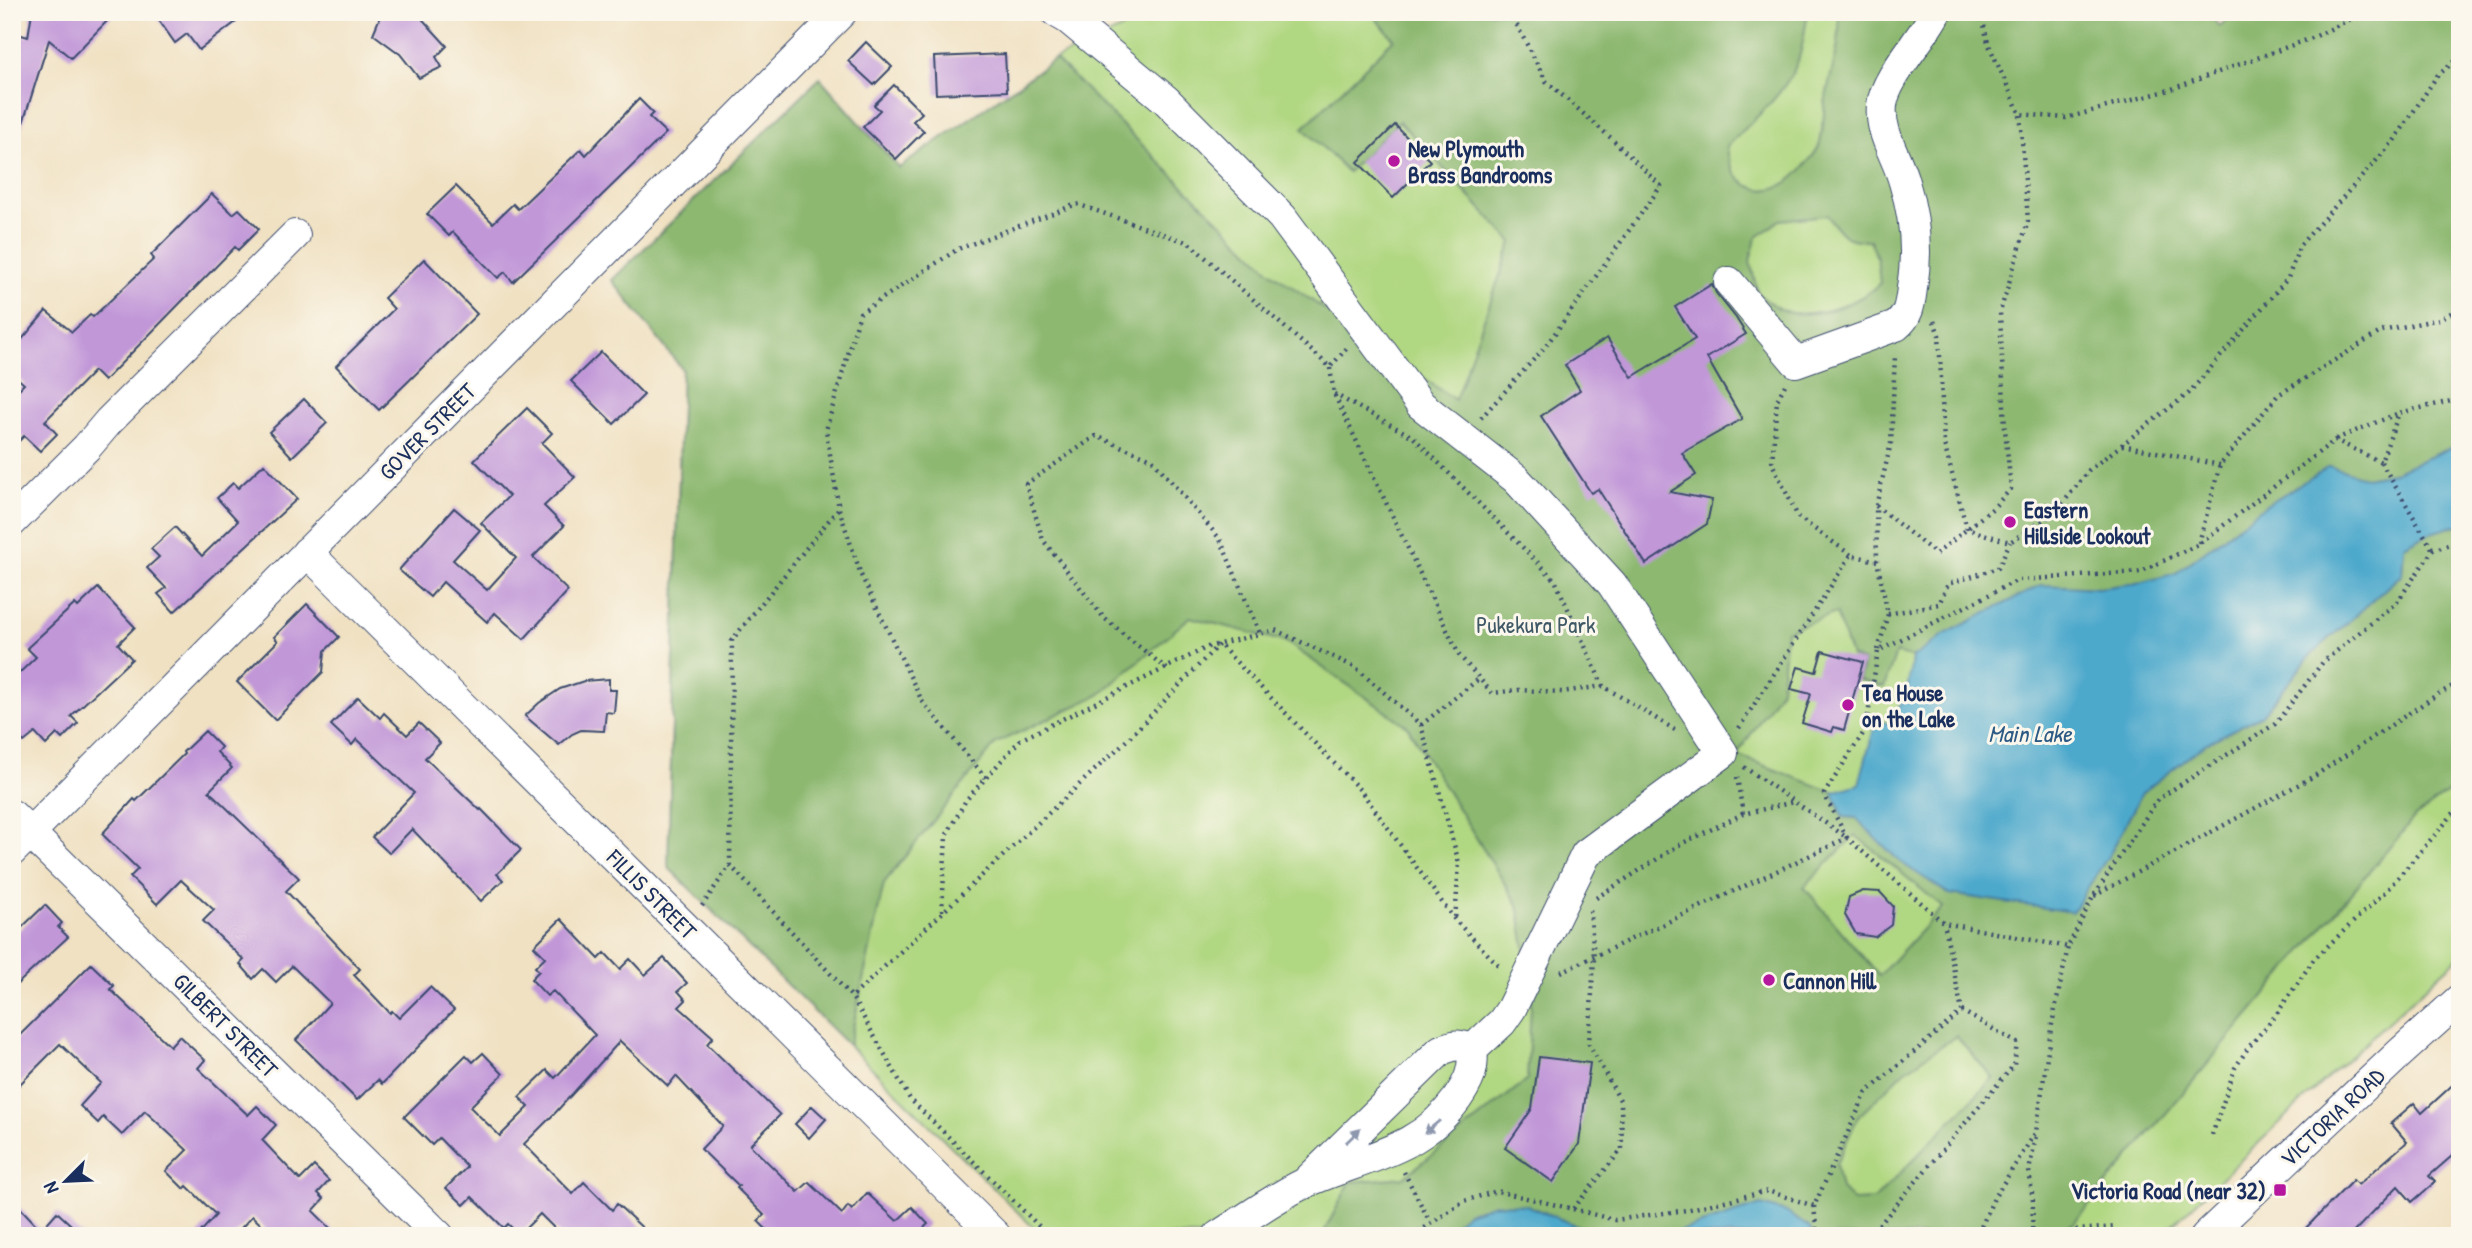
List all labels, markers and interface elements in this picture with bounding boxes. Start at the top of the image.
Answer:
place label: New Plymouth Brass Bandrooms [1408,133,1553,190]
marker: New Plymouth Brass Bandrooms [1386,153,1402,169]
street label: GOVER STREET [372,375,483,486]
place label: Eastern Hillside Lookout [2024,494,2151,551]
marker: Eastern Hillside Lookout [2002,514,2018,530]
park label: Pukekura Park [1476,609,1596,640]
place label: Tea House on the Lake [1861,677,1956,734]
marker: Tea House on the Lake [1840,697,1856,713]
water label: Main Lake [1988,717,2073,749]
street label: FILLIS STREET [600,842,704,946]
place label: Cannon Hill [1783,965,1877,996]
street label: GILBERT STREET [167,966,285,1084]
marker: Cannon Hill [1761,972,1777,988]
street label: VICTORIA ROAD [2273,1061,2391,1173]
one-way arrow [1423,1119,1441,1135]
one-way arrow [1344,1129,1361,1145]
north arrow [32,1146,102,1216]
place label: Victoria Road (near 32) [2071,1175,2266,1206]
text: N [37,1178,64,1198]
marker: Victoria Road (near 32) [2272,1182,2288,1198]

